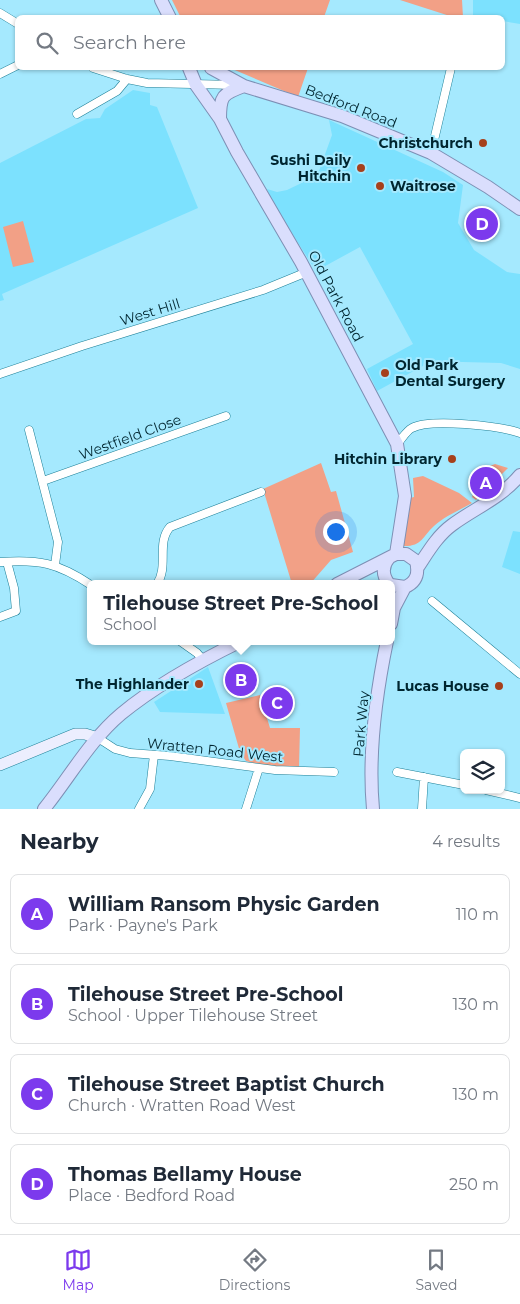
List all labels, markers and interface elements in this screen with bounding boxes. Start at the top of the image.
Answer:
search box [15,15,505,70]
icon: search [33,29,61,57]
text: Search here [73,31,186,54]
street label: Bedford Road [302,80,400,132]
place label: Christchurch [378,134,473,152]
marker: Christchurch [477,137,489,149]
place label: Sushi Daily Hitchin [270,151,352,185]
marker: Sushi Daily Hitchin [355,162,367,174]
place label: Waitrose [390,177,456,195]
marker: Waitrose [374,180,386,192]
pin: D [466,205,498,243]
street label: Old Park Road [304,247,368,345]
street label: West Hill [118,294,182,330]
place label: Old Park Dental Surgery [395,356,506,390]
marker: Old Park Dental Surgery [379,367,391,379]
street label: Westfield Close [77,410,183,464]
place label: Hitchin Library [334,450,443,468]
marker: Hitchin Library [446,453,458,465]
pin: A [470,464,502,502]
your location [323,519,349,545]
popup [87,580,395,645]
text: Tilehouse Street Pre-School [103,592,379,615]
text: School [103,615,157,634]
pin: B [225,661,257,699]
place label: The Highlander [76,675,189,693]
place label: Lucas House [396,677,489,695]
marker: The Highlander [193,678,205,690]
marker: Lucas House [493,680,505,692]
pin: C [261,684,293,722]
street label: Park Way [349,690,373,758]
street label: Wratten Road West [146,734,284,766]
map controls [460,749,505,794]
button: layers [460,749,505,794]
text: Nearby [20,829,99,854]
text: 4 results [432,832,500,851]
text: William Ransom Physic Garden [68,893,380,916]
text: A [31,905,43,924]
text: 110 m [456,905,499,924]
text: Park · Payne's Park [68,916,218,935]
text: Tilehouse Street Pre-School [68,983,343,1006]
text: B [31,995,43,1014]
text: 130 m [452,995,499,1014]
text: School · Upper Tilehouse Street [68,1006,318,1025]
text: Tilehouse Street Baptist Church [68,1073,385,1096]
text: C [31,1085,43,1104]
text: 130 m [452,1085,499,1104]
text: Church · Wratten Road West [68,1096,296,1115]
text: Thomas Bellamy House [68,1163,302,1186]
text: D [30,1175,44,1194]
text: 250 m [449,1175,499,1194]
text: Place · Bedford Road [68,1186,235,1205]
tab: Map [63,1246,94,1294]
tab: Directions [219,1246,290,1294]
tab: Saved [415,1246,457,1294]

